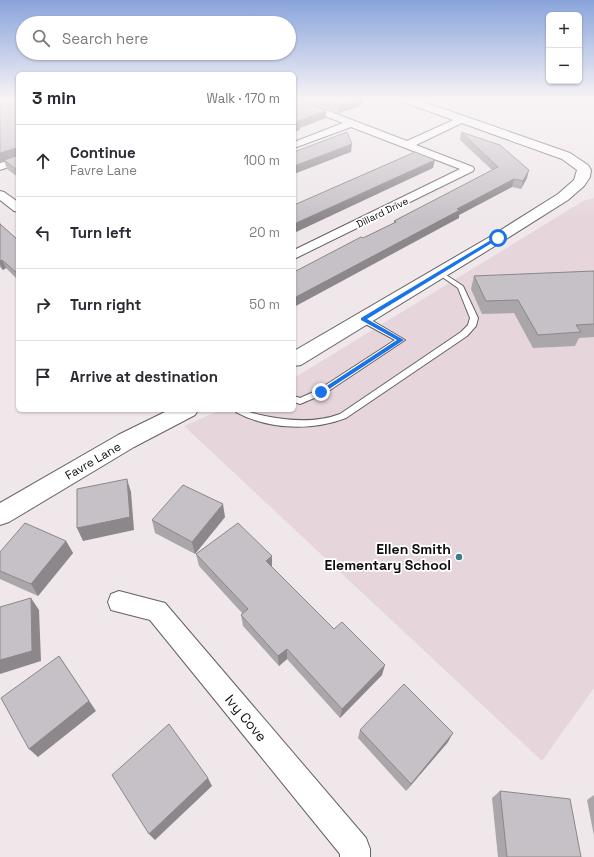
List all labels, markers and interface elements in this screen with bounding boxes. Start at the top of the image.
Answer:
map controls [546,12,582,84]
button: + [546,12,582,48]
search box [16,16,296,60]
icon: search [30,27,52,49]
text: Search here [62,29,148,48]
button: − [546,48,582,84]
text: 3 min [32,87,76,109]
text: Walk · 170 m [206,90,280,107]
text: Continue [70,143,136,162]
icon: ahead [32,150,54,172]
text: 100 m [243,152,280,169]
text: Favre Lane [70,162,137,179]
street label: Dillard Drive [354,194,410,231]
icon: left [32,222,54,244]
text: Turn left [70,223,132,242]
text: 20 m [249,224,280,241]
route start [489,229,507,247]
icon: right [32,294,54,316]
text: Turn right [70,295,141,314]
text: 50 m [249,296,280,313]
icon: arrive [32,366,54,388]
text: Arrive at destination [70,367,218,386]
route end [312,383,330,401]
street label: Favre Lane [62,439,124,483]
place label: Ellen Smith Elementary School [325,540,451,574]
marker: Ellen Smith Elementary School [454,552,464,562]
street label: Ivy Cove [221,691,271,745]

